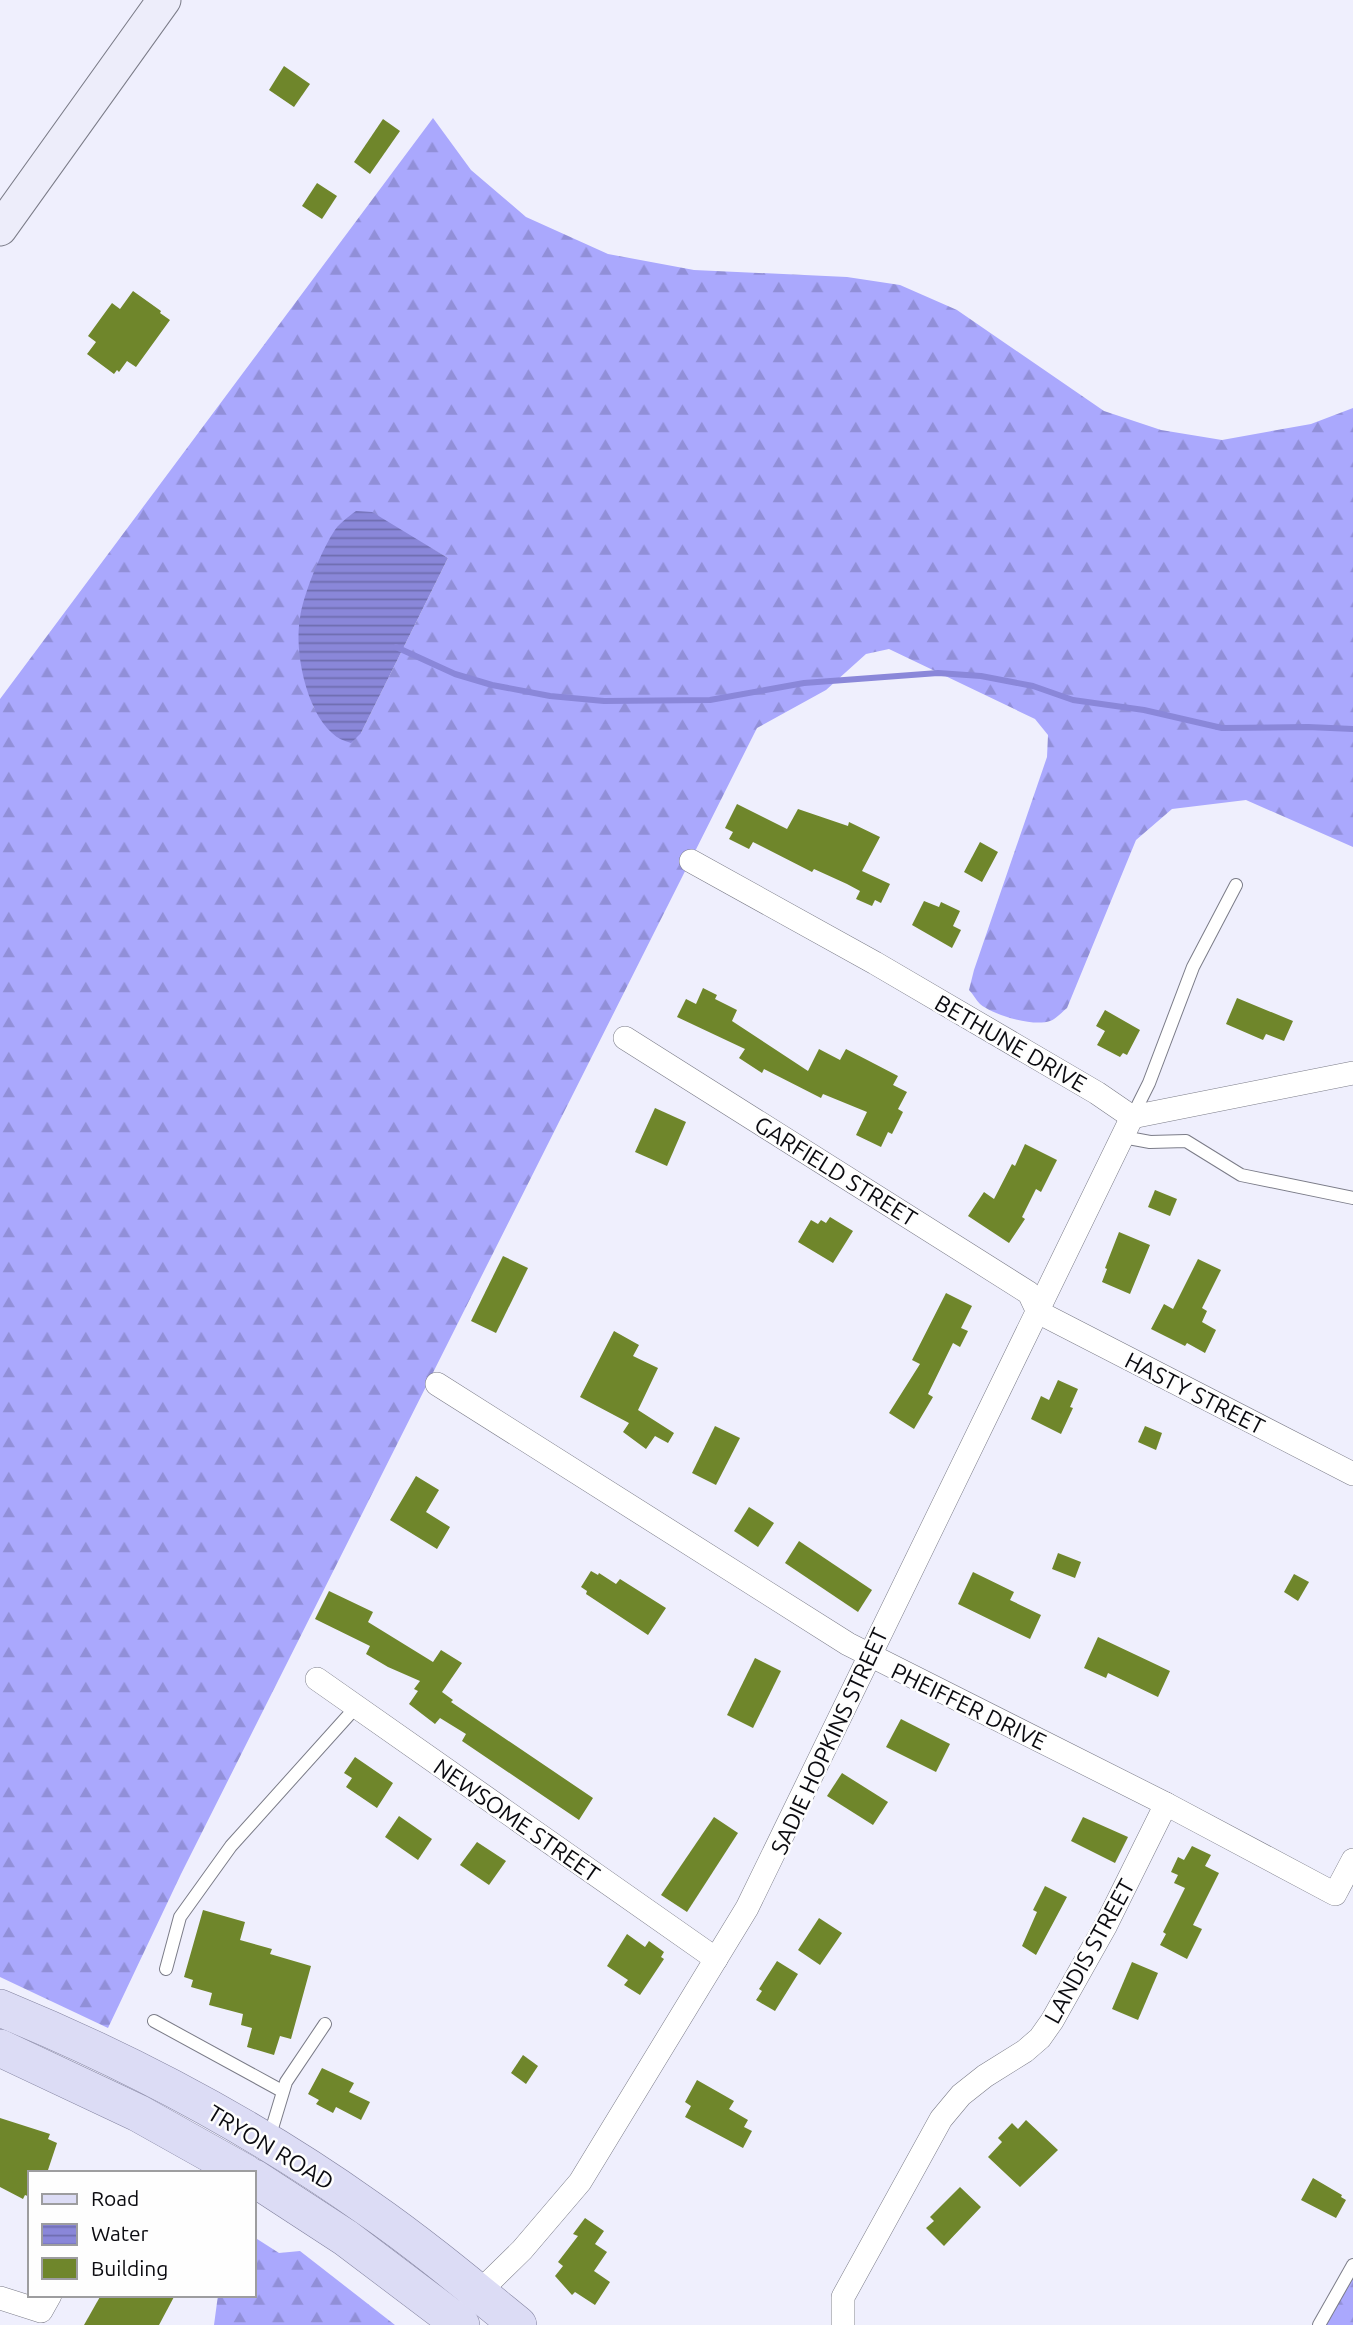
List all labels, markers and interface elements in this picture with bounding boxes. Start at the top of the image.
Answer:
street label: BETHUNE DRIVE [931,990,1091,1096]
street label: GARFIELD STREET [750,1111,922,1231]
street label: HASTY STREET [1121,1347,1269,1439]
street label: SADIE HOPKINS STREET [766,1624,892,1858]
street label: PHEIFFER DRIVE [887,1658,1051,1754]
street label: NEWSOME STREET [429,1753,605,1887]
street label: LANDIS STREET [1039,1874,1139,2027]
street label: TRYON ROAD [204,2100,338,2194]
legend [28,2171,256,2297]
text: Road [91,2186,139,2210]
text: Water [91,2221,149,2245]
text: Building [91,2256,168,2280]

